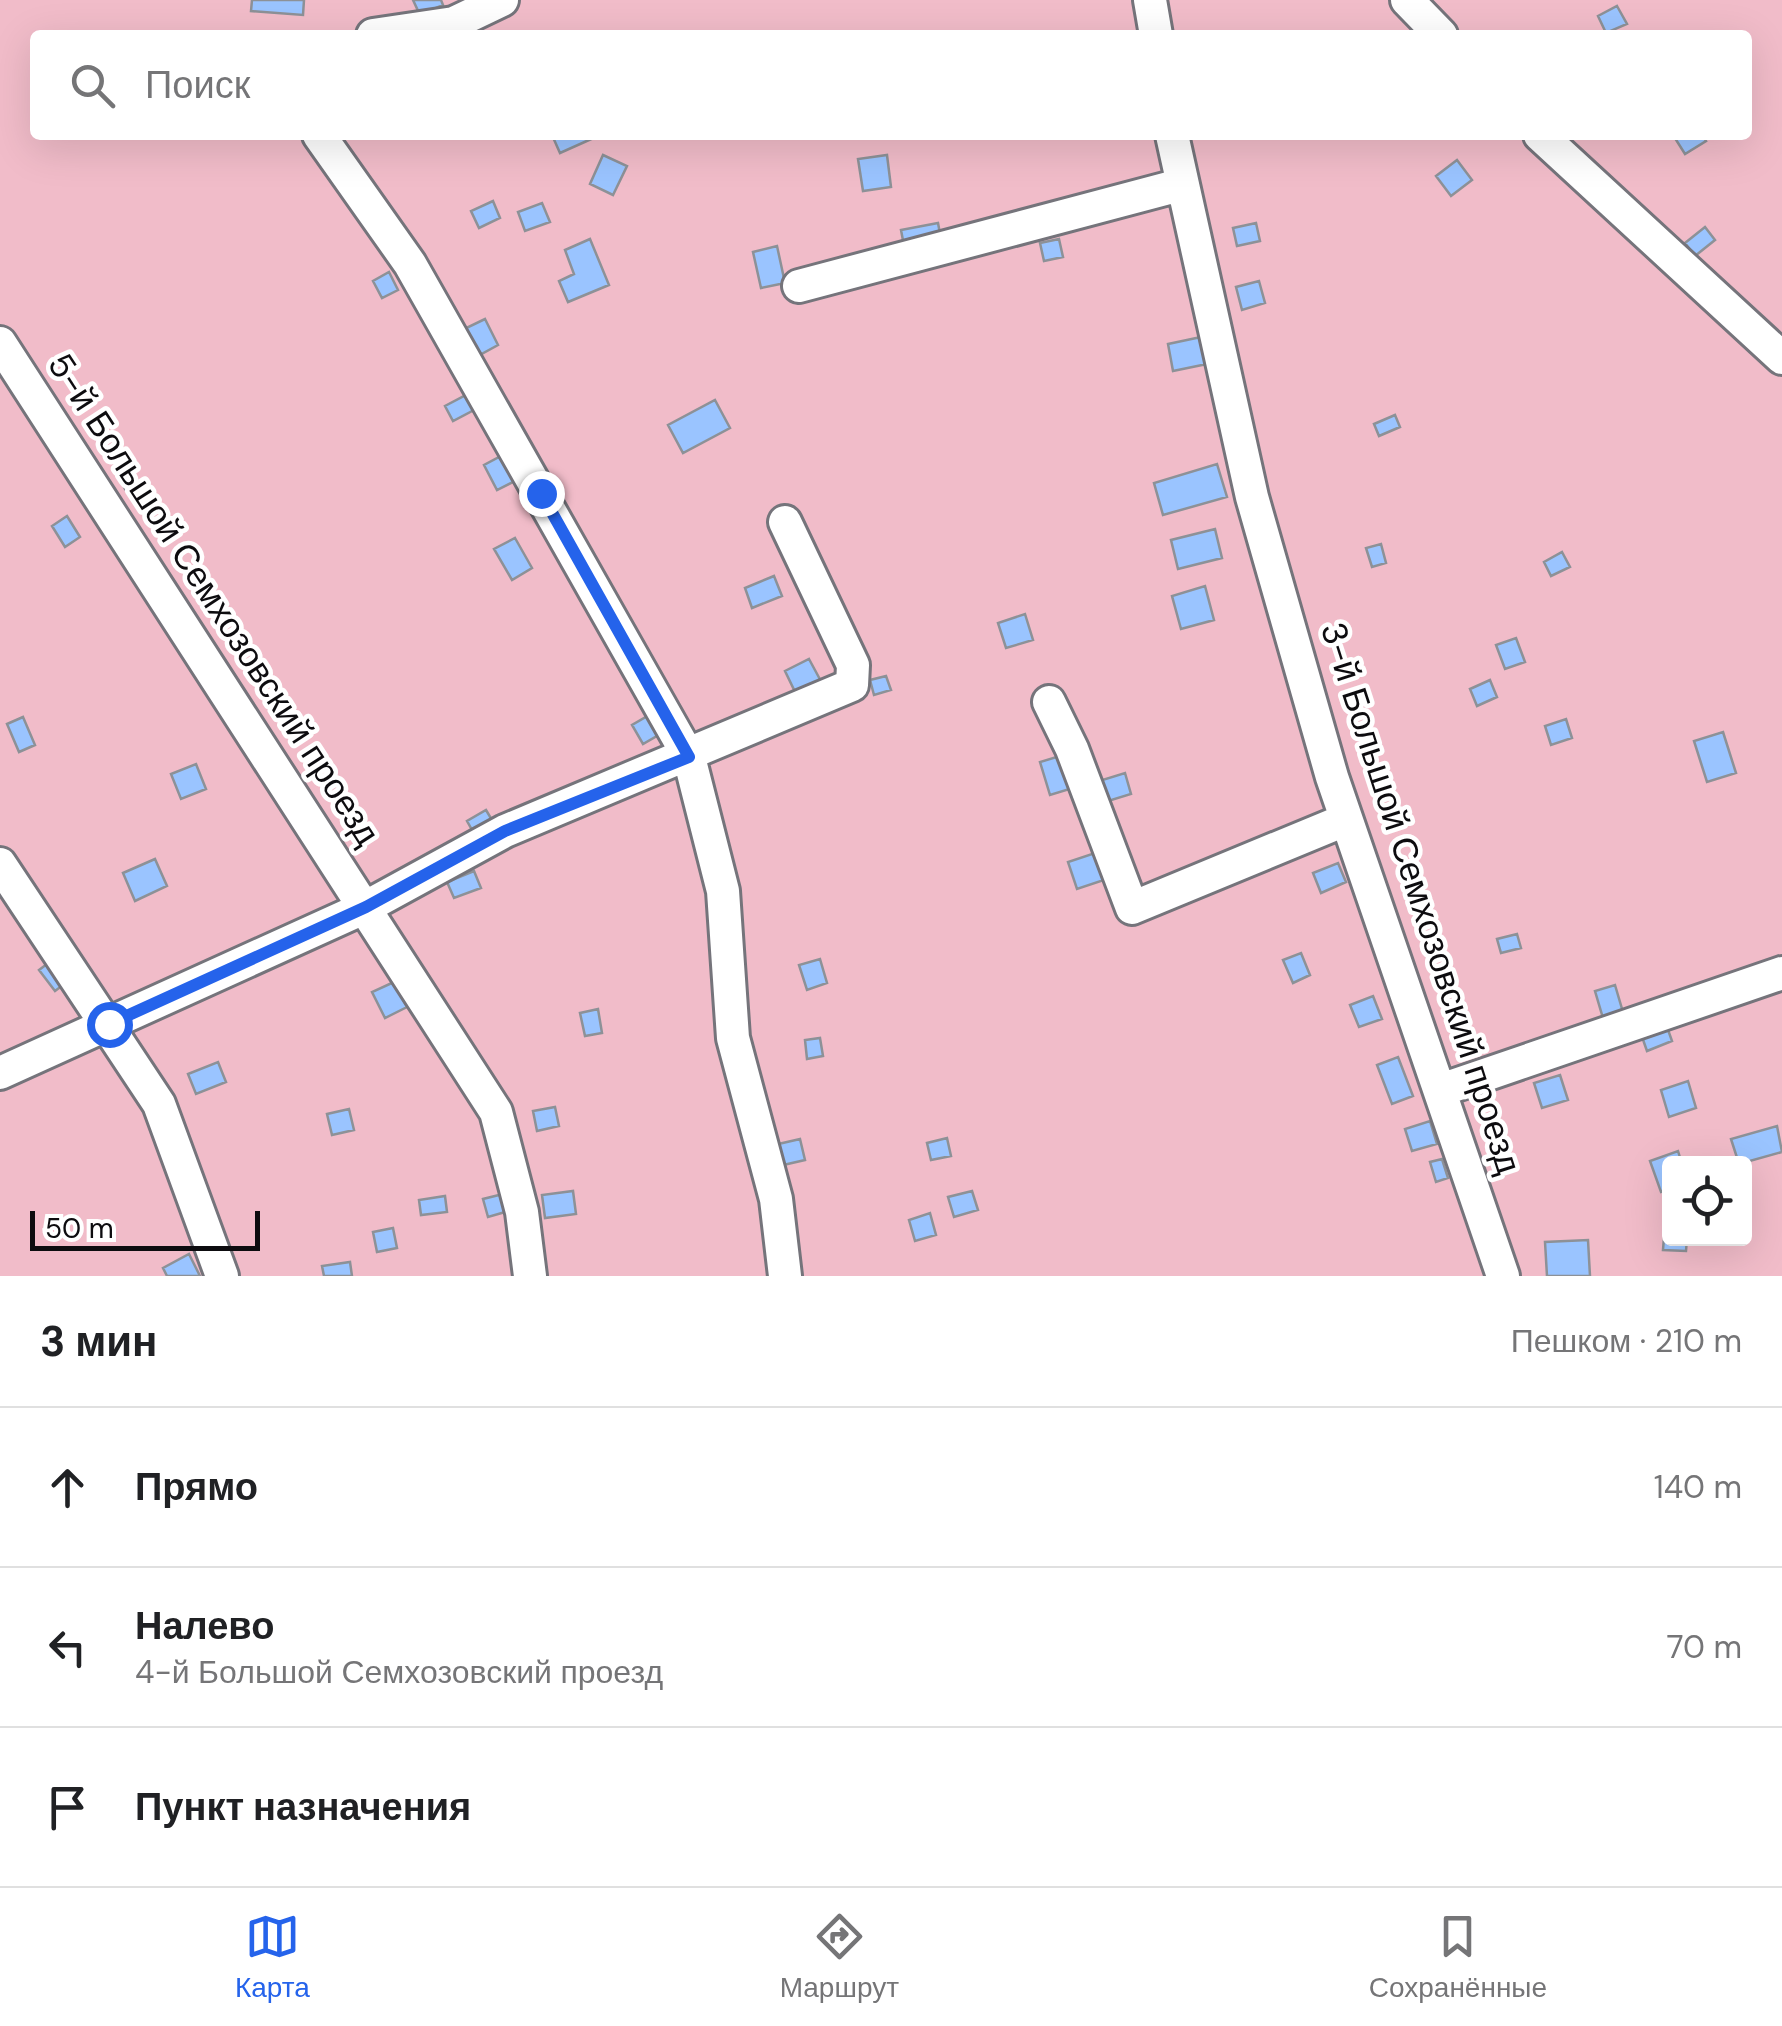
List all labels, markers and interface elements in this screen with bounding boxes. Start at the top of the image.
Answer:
search box [30,30,1752,140]
icon: search [65,58,120,113]
text: Поиск [145,60,250,110]
street label: 5-й Большой Семхозовский проезд [37,344,391,854]
route end [519,471,565,517]
street label: 3-й Большой Семхозовский проезд [1310,617,1532,1179]
route start [87,1002,133,1048]
map controls [1662,1156,1752,1246]
button: locate [1662,1156,1752,1246]
scale bar [30,1206,260,1250]
text: 50 m [45,1210,114,1247]
text: 3 мин [40,1314,157,1369]
text: Пешком · 210 m [1511,1320,1742,1362]
icon: ahead [40,1460,95,1515]
text: Прямо [135,1462,258,1512]
text: 140 m [1654,1466,1742,1508]
text: Налево [135,1601,274,1651]
icon: left [40,1620,95,1675]
text: 70 m [1666,1626,1742,1668]
text: 4-й Большой Семхозовский проезд [135,1651,663,1693]
icon: arrive [40,1780,95,1835]
text: Пункт назначения [135,1782,471,1832]
tab: Карта [235,1909,310,2006]
tab: Маршрут [780,1909,899,2006]
tab: Сохранённые [1369,1909,1547,2006]

